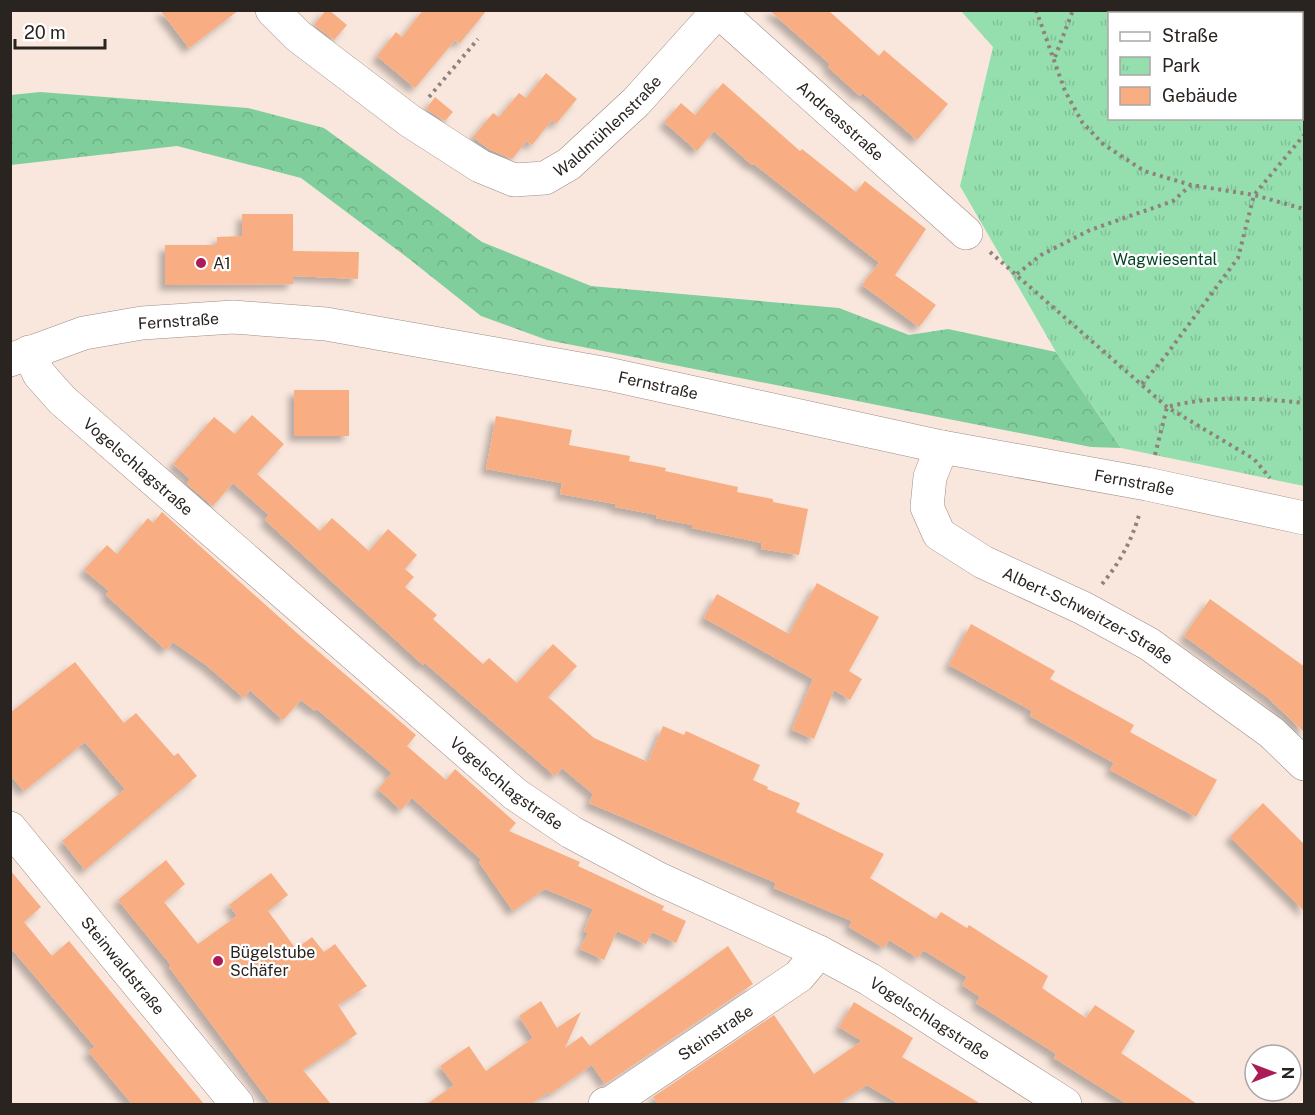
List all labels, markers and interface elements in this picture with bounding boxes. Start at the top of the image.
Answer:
scale bar [15,12,105,50]
legend [1108,12,1303,120]
text: 20 m [24,22,66,43]
text: Straße [1162,25,1218,46]
text: Park [1162,55,1200,76]
street label: Waldmühlenstraße [550,71,665,180]
street label: Andreasstraße [793,77,888,164]
text: Gebäude [1162,85,1237,106]
park label: Wagwiesental [1113,250,1218,269]
place label: A1 [213,254,231,273]
marker: A1 [194,256,208,270]
street label: Fernstraße [137,308,219,333]
street label: Fernstraße [617,367,700,403]
street label: Vogelschlagstraße [80,414,197,519]
street label: Fernstraße [1093,465,1176,499]
street label: Albert-Schweitzer-Straße [1000,563,1177,668]
street label: Vogelschlagstraße [446,732,567,834]
street label: Steinwaldstraße [77,913,169,1018]
place label: Bügelstube Schäfer [230,943,315,980]
marker: Bügelstube Schäfer [211,954,225,968]
street label: Vogelschlagstraße [866,973,994,1063]
street label: Steinstraße [674,1001,756,1065]
north arrow [1243,1043,1303,1103]
text: N [1278,1067,1297,1079]

